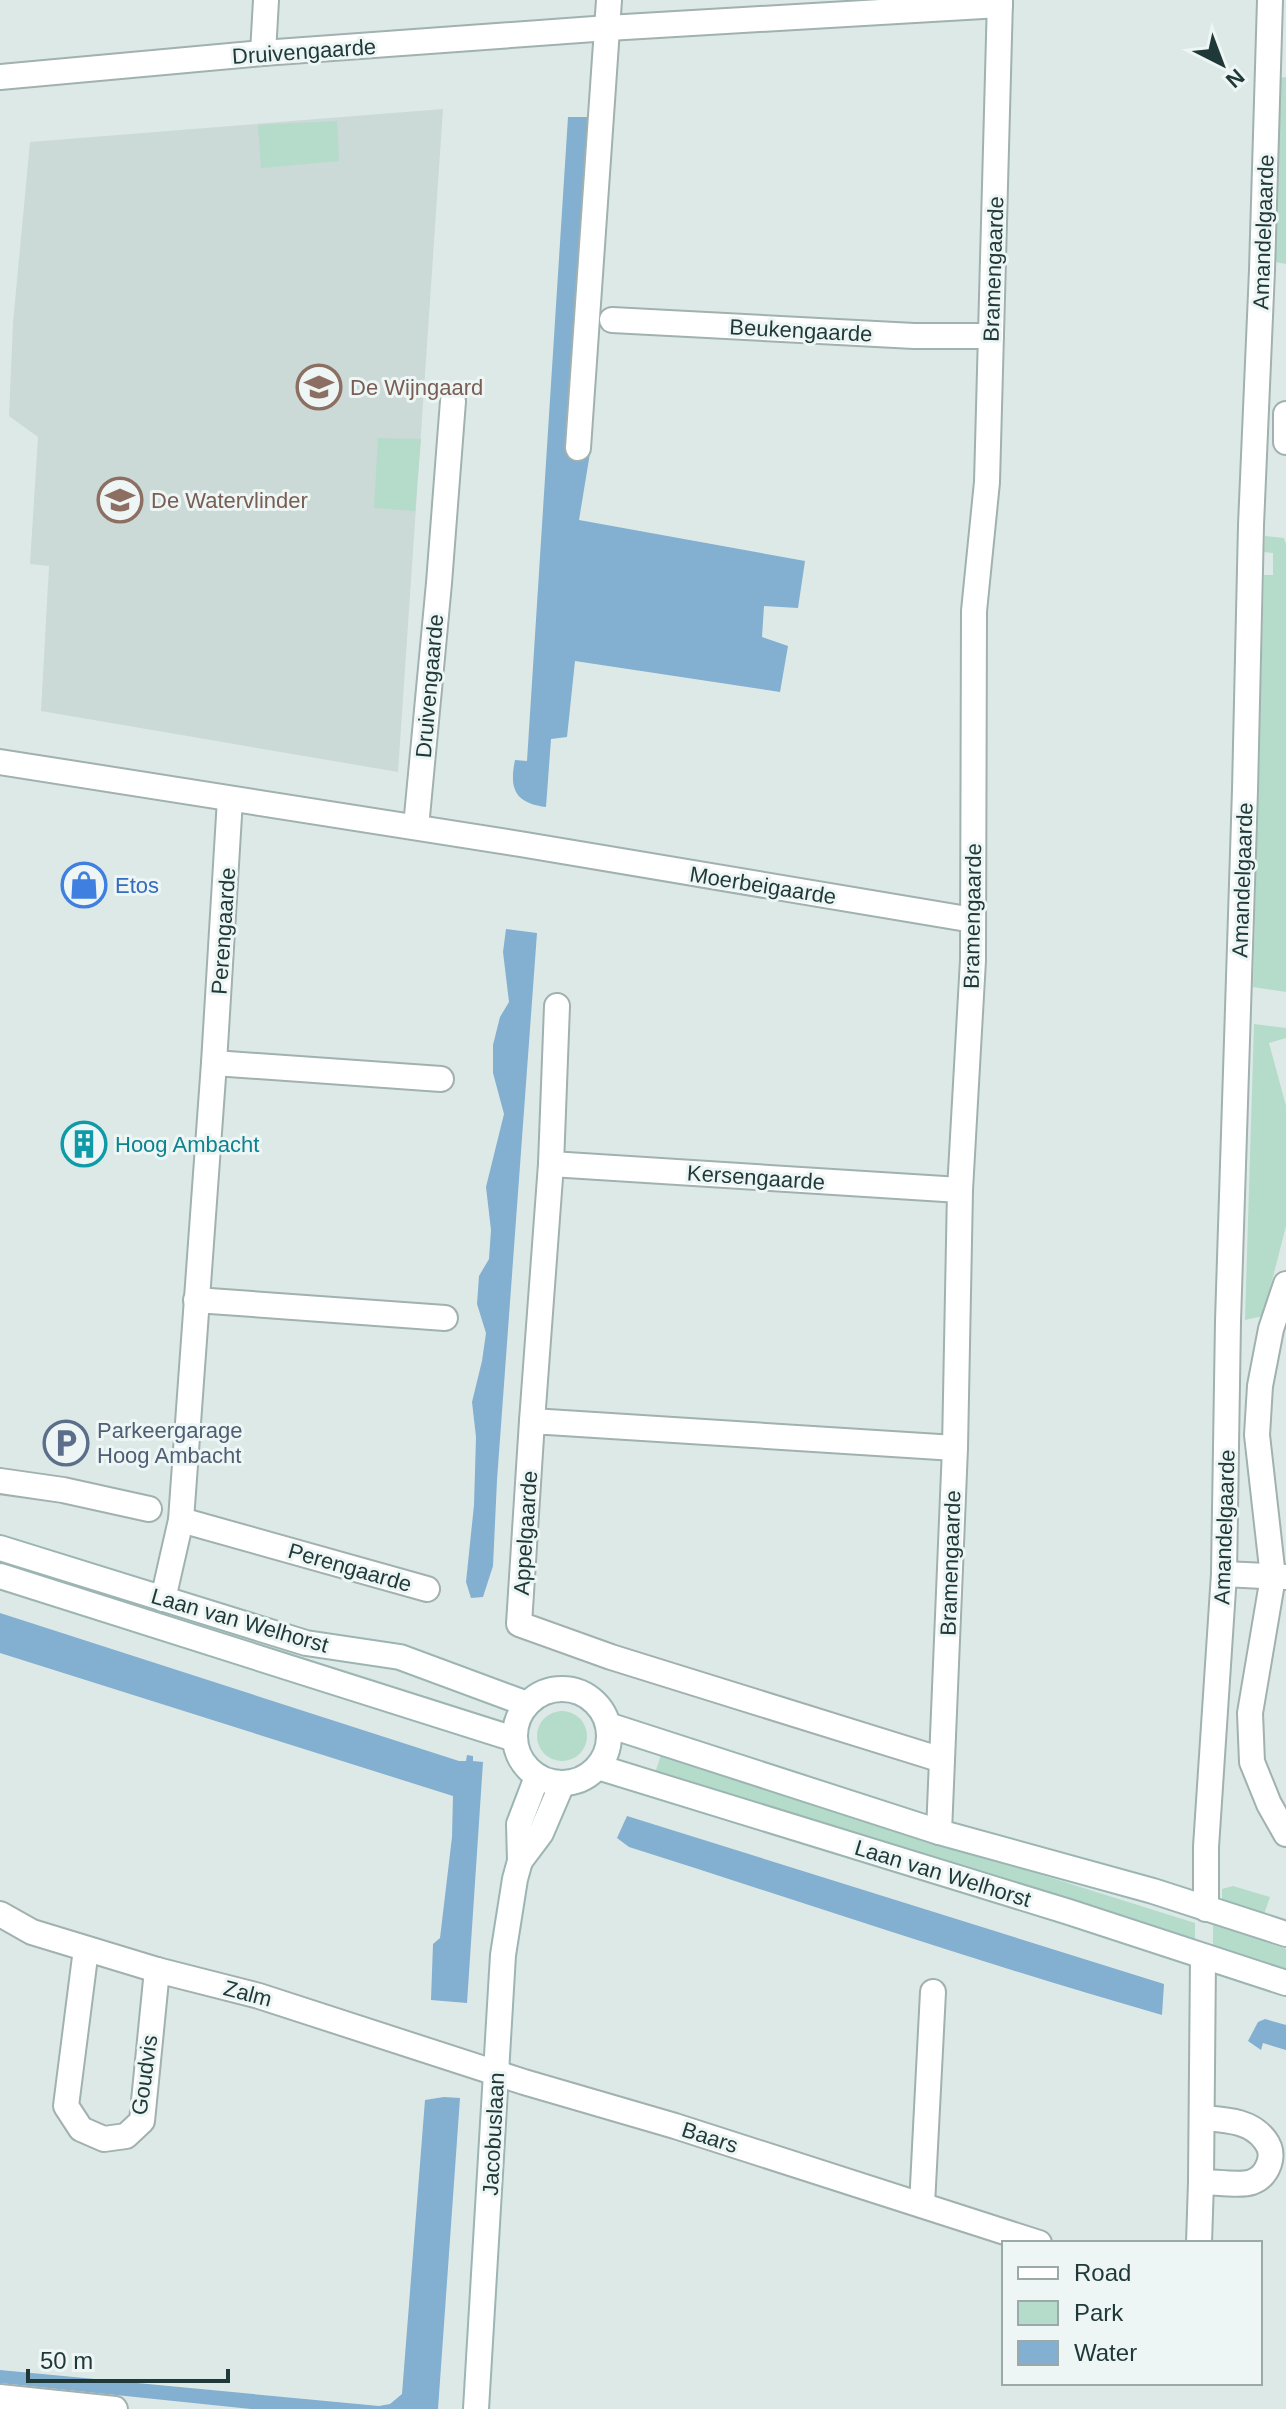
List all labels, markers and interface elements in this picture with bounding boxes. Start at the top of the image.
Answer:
north arrow [1182,24,1262,104]
street label: Druivengaarde [231,34,377,69]
text: N [1221,64,1249,93]
street label: Amandelgaarde [1248,154,1279,310]
street label: Bramengaarde [978,196,1009,342]
street label: Beukengaarde [729,314,873,347]
school or university icon: De Wijngaard [295,363,343,411]
place label: De Wijngaard [350,375,483,400]
school or university icon: De Watervlinder [96,476,144,524]
place label: De Watervlinder [151,488,308,513]
street label: Druivengaarde [411,613,448,759]
street label: Amandelgaarde [1227,802,1258,958]
street label: Bramengaarde [959,843,986,989]
shop icon: Etos [60,861,108,909]
street label: Moerbeigaarde [688,862,838,909]
street label: Perengaarde [207,867,240,995]
place label: Etos [115,873,159,898]
building icon: Hoog Ambacht [60,1120,108,1168]
place label: Hoog Ambacht [115,1132,259,1157]
street label: Kersengaarde [686,1160,826,1195]
place label: Parkeergarage Hoog Ambacht [97,1418,243,1468]
parking icon: Parkeergarage Hoog Ambacht [42,1419,90,1467]
street label: Amandelgaarde [1209,1449,1240,1605]
street label: Appelgaarde [509,1470,542,1596]
street label: Bramengaarde [935,1490,966,1636]
street label: Perengaarde [285,1538,414,1597]
street label: Laan van Welhorst [148,1583,331,1658]
street label: Laan van Welhorst [852,1835,1034,1912]
street label: Zalm [221,1975,275,2012]
street label: Goudvis [126,2033,162,2117]
street label: Jacobuslaan [478,2072,509,2196]
street label: Baars [679,2117,741,2158]
legend [1002,2241,1262,2385]
text: Road [1074,2259,1131,2286]
text: Park [1074,2299,1124,2326]
scale bar [28,2333,228,2383]
text: Water [1074,2339,1137,2366]
text: 50 m [40,2347,93,2374]

